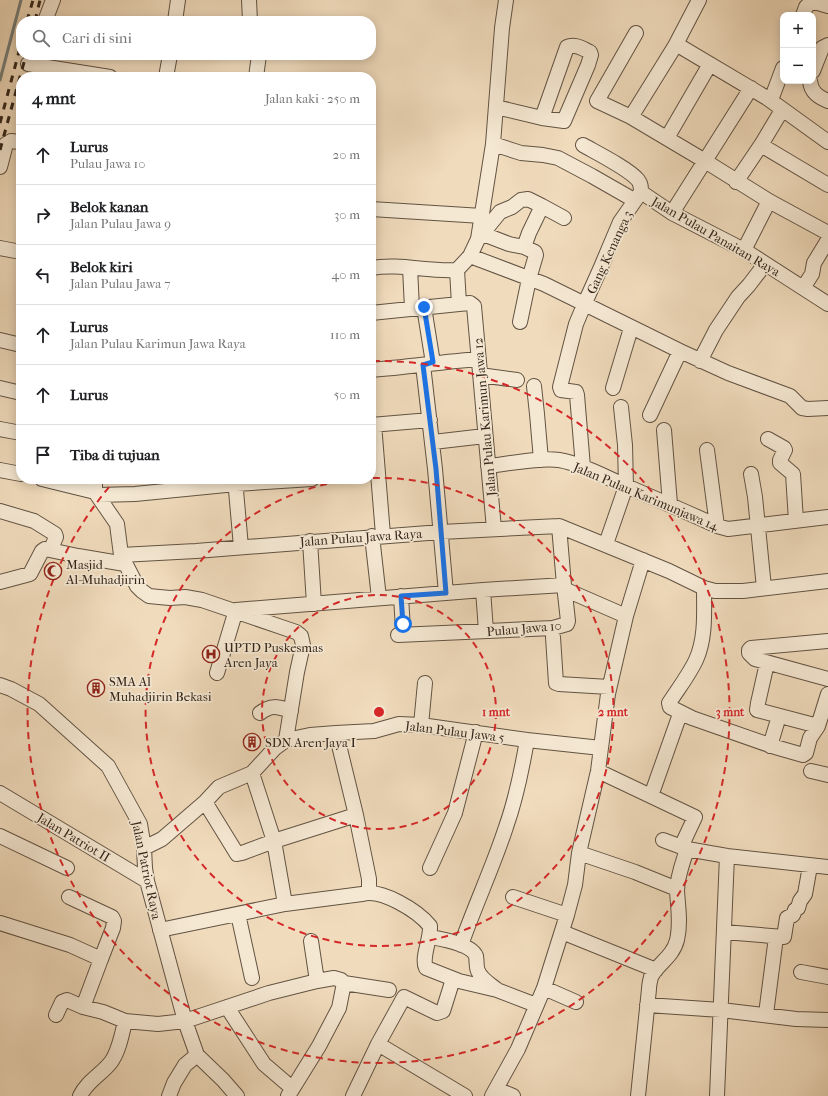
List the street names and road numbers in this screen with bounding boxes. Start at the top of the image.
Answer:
street label: Jalan Pulau Panaitan Raya [648,193,783,280]
street label: Gang Kenanga 3 [584,208,635,296]
street label: Jalan Pulau Karimun Jawa 12 [470,337,499,498]
street label: Jalan Pulau Karimunjawa 14 [570,459,721,534]
street label: Jalan Pulau Jawa Raya [298,526,424,549]
street label: Pulau Jawa 10 [486,618,562,639]
street label: Jalan Pulau Jawa 5 [404,718,506,745]
street label: Jalan Patriot II [34,809,113,865]
street label: Jalan Patriot Raya [129,818,164,922]

